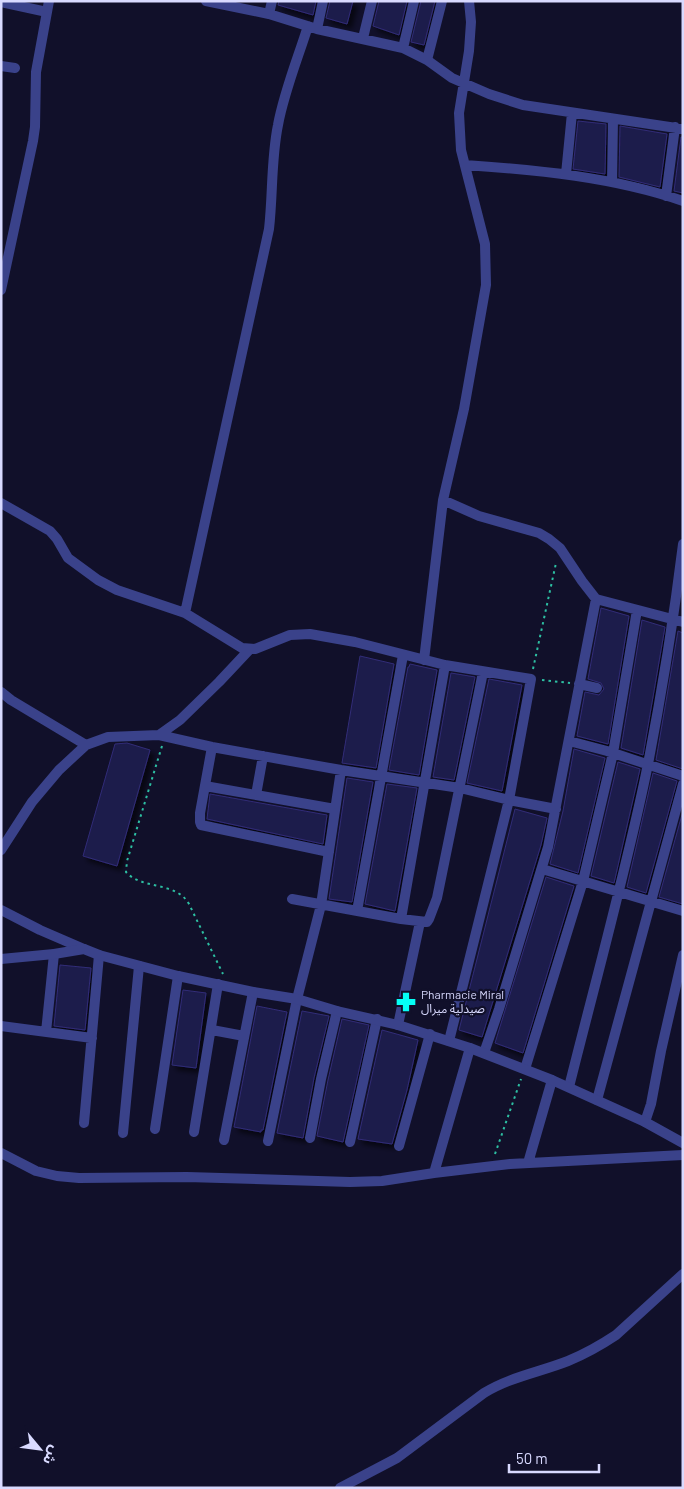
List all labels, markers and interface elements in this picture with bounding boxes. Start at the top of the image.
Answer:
place label: Pharmacie Miral صيدلية ميرال [421,987,504,1016]
pharmacy icon: Pharmacie Miral صيدلية ميرال [395,991,417,1013]
north arrow [15,1424,65,1474]
scale bar [509,1442,599,1474]
text: ش [40,1443,64,1468]
text: 50 m [516,1449,548,1467]

